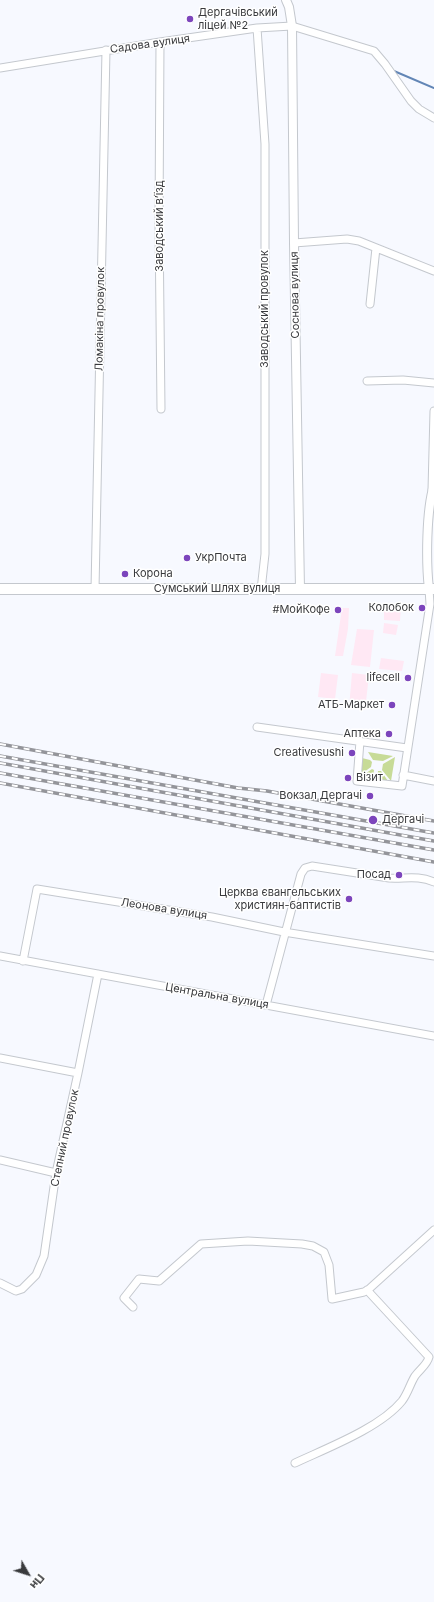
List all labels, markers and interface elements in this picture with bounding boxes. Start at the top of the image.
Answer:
place label: Дергачівський ліцей №2 [198,6,278,32]
marker: Дергачівський ліцей №2 [185,14,195,24]
street label: Садова вулиця [109,32,191,56]
street label: Заводський в’їзд [153,180,167,272]
street label: Заводський провулок [258,250,272,368]
street label: Соснова вулиця [288,251,302,339]
street label: Ломакіна провулок [92,267,108,371]
place label: УкрПочта [195,551,247,565]
marker: УкрПочта [182,553,192,563]
place label: Корона [133,567,173,581]
marker: Корона [120,569,130,579]
street label: Сумський Шлях вулиця [154,582,280,596]
place label: Колобок [368,601,414,615]
place label: #МойКофе [272,603,330,617]
marker: Колобок [417,603,427,613]
marker: #МойКофе [333,605,343,615]
place label: lifecell [366,671,400,685]
marker: lifecell [403,673,413,683]
place label: АТБ-Маркет [318,698,384,712]
marker: АТБ-Маркет [387,700,397,710]
place label: Аптека [343,727,381,741]
marker: Аптека [384,729,394,739]
place label: Creativesushi [273,746,344,760]
marker: Creativesushi [347,748,357,758]
place label: Візит [356,771,383,785]
marker: Візит [343,773,353,783]
place label: Вокзал Дергачі [279,789,362,803]
marker: Вокзал Дергачі [365,791,375,801]
place label: Дергачі [382,813,424,827]
marker: Дергачі [367,814,379,826]
place label: Посад [357,868,391,882]
marker: Посад [394,870,404,880]
place label: Церква євангельських християн-баптистів [219,886,341,912]
marker: Церква євангельських християн-баптистів [344,894,354,904]
street label: Леонова вулиця [120,896,208,922]
street label: Центральна вулиця [164,980,270,1012]
street label: Степний провулок [48,1088,82,1188]
north arrow [8,1554,48,1594]
text: Пн [27,1571,48,1592]

